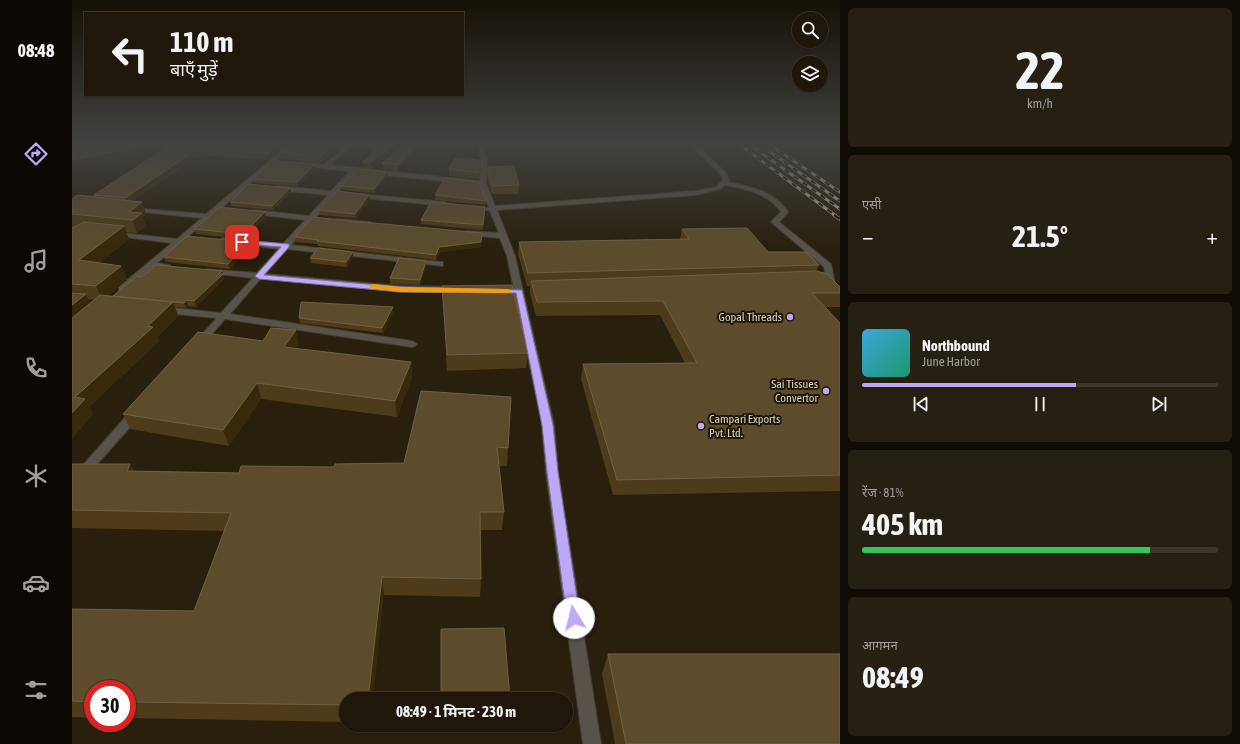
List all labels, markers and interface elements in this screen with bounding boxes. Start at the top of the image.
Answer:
map controls [792,12,828,92]
button: search [792,12,828,48]
text: 110 m [170,26,233,58]
icon: left [104,28,156,80]
text: 08:48 [17,40,55,61]
text: 22 [1016,40,1064,100]
button: layers [792,56,828,92]
text: बाएँ मुड़ें [170,59,218,80]
text: km/h [1027,96,1053,111]
icon: directions [22,140,50,168]
text: एसी [862,197,881,212]
text: 21.5° [1012,219,1068,253]
text: − [862,223,873,249]
text: + [1207,223,1218,249]
pin [225,225,259,259]
icon: arrive [231,231,253,253]
icon: music [22,247,50,275]
place label: Gopal Threads [719,310,782,324]
marker: Gopal Threads [785,312,795,322]
text: Northbound [922,337,990,354]
icon: phone [22,354,50,382]
text: June Harbor [922,354,980,369]
place label: Sai Tissues Convertor [771,377,818,405]
marker: Sai Tissues Convertor [821,386,831,396]
icon: previous [910,393,932,415]
icon: pause [1029,393,1051,415]
icon: next [1148,393,1170,415]
place label: Campari Exports Pvt. Ltd. [709,412,780,440]
marker: Campari Exports Pvt. Ltd. [696,421,706,431]
icon: climate [22,462,50,490]
text: रेंज · 81% [862,485,904,500]
text: 405 km [862,507,943,541]
icon: car [22,569,50,597]
position arrow [553,597,595,639]
text: आगमन [862,638,898,653]
text: 08:49 [862,660,924,694]
icon: filters [22,676,50,704]
speed limit sign: 30 [84,680,136,732]
text: 08:49 · 1 मिनट · 230 m [396,703,516,720]

